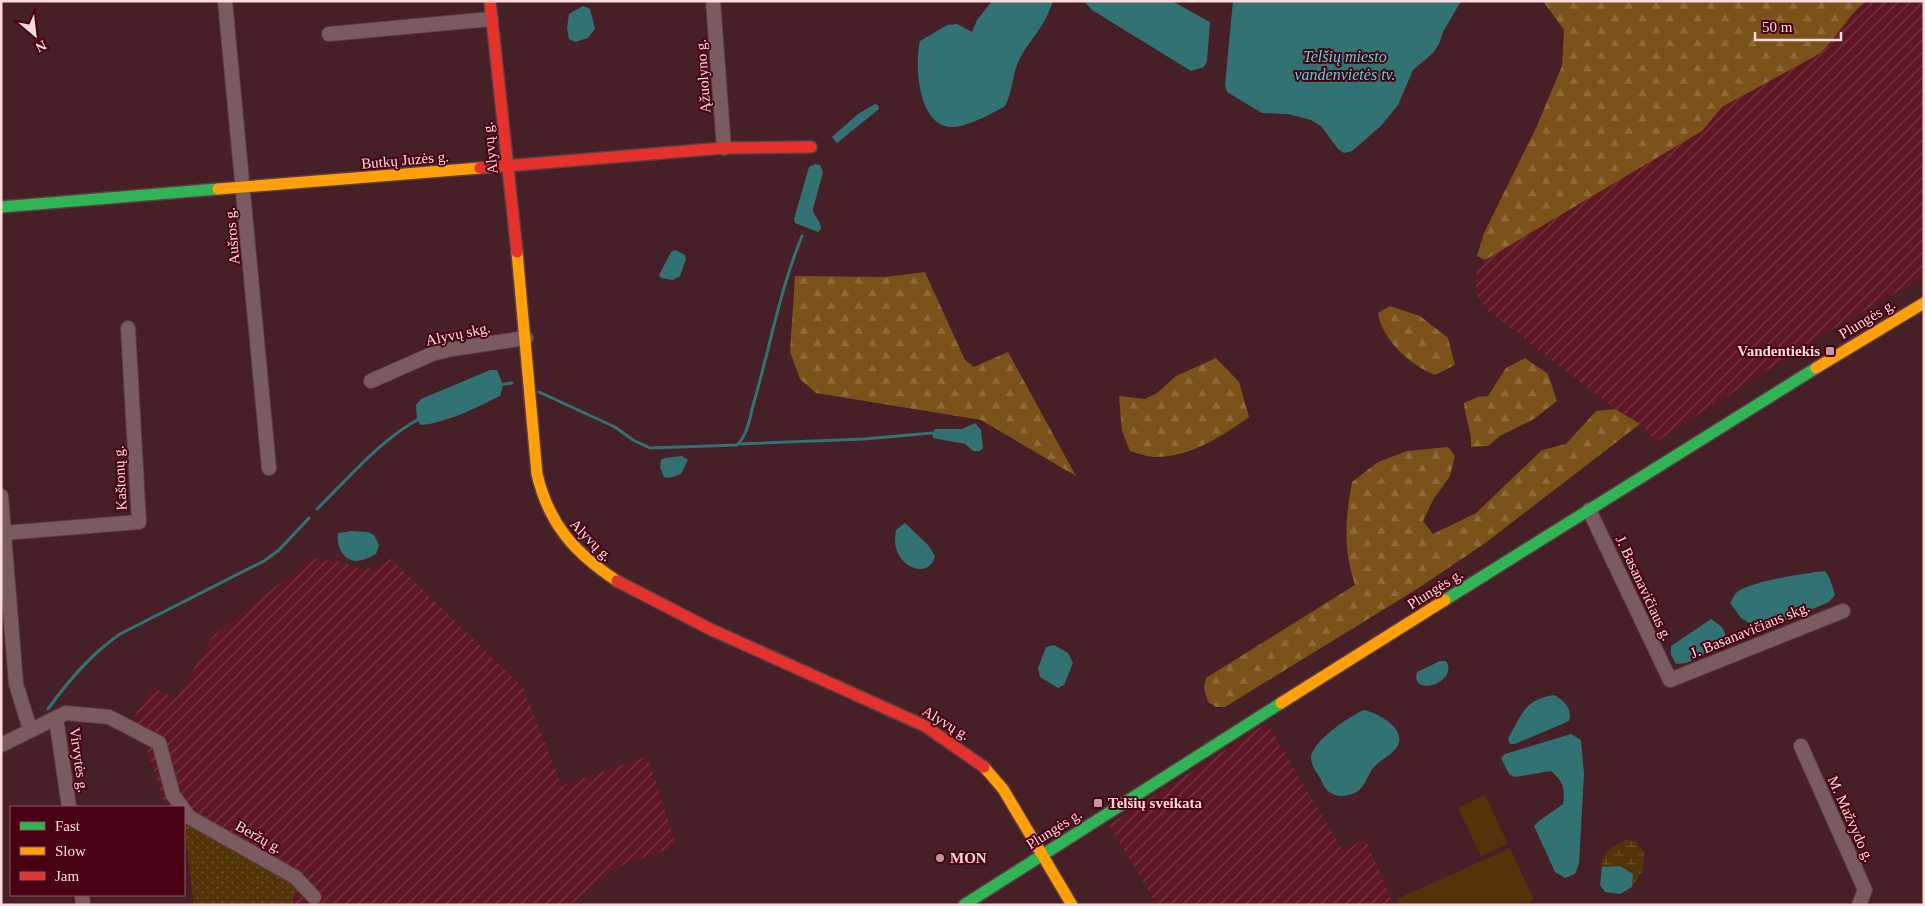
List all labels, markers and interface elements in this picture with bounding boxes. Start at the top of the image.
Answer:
north arrow [10,10,60,60]
scale bar [1755,10,1841,42]
text: 50 m [1762,19,1793,35]
text: N [33,37,49,55]
street label: Ąžuolyno g. [692,38,714,114]
water label: Telšių miesto vandenvietės tv. [1295,48,1395,83]
street label: Alyvų g. [479,121,501,175]
street label: Butkų Juzės g. [361,148,449,172]
street label: Aušros g. [222,207,242,265]
street label: Plungės g. [1836,296,1898,342]
street label: Alyvų skg. [424,319,492,349]
place label: Vandentiekis [1737,343,1820,359]
marker: Vandentiekis [1824,345,1836,357]
street label: Kaštonų g. [110,445,130,511]
street label: Alyvų g. [567,516,615,564]
street label: J. Basanavičiaus g. [1613,533,1675,643]
street label: Plungės g. [1404,566,1466,612]
street label: J. Basanavičiaus skg. [1688,599,1812,661]
street label: Alyvų g. [919,703,973,743]
street label: Virvytės g. [67,726,91,794]
street label: M. Mažvydo g. [1825,773,1877,865]
place label: Telšių sveikata [1108,795,1203,811]
marker: Telšių sveikata [1092,797,1104,809]
legend [10,806,185,896]
street label: Plungės g. [1023,806,1085,852]
text: Fast [55,818,81,834]
street label: Beržų g. [233,818,285,856]
text: Slow [55,843,86,859]
place label: MON [950,850,987,866]
marker: MON [934,852,946,864]
text: Jam [55,868,79,884]

